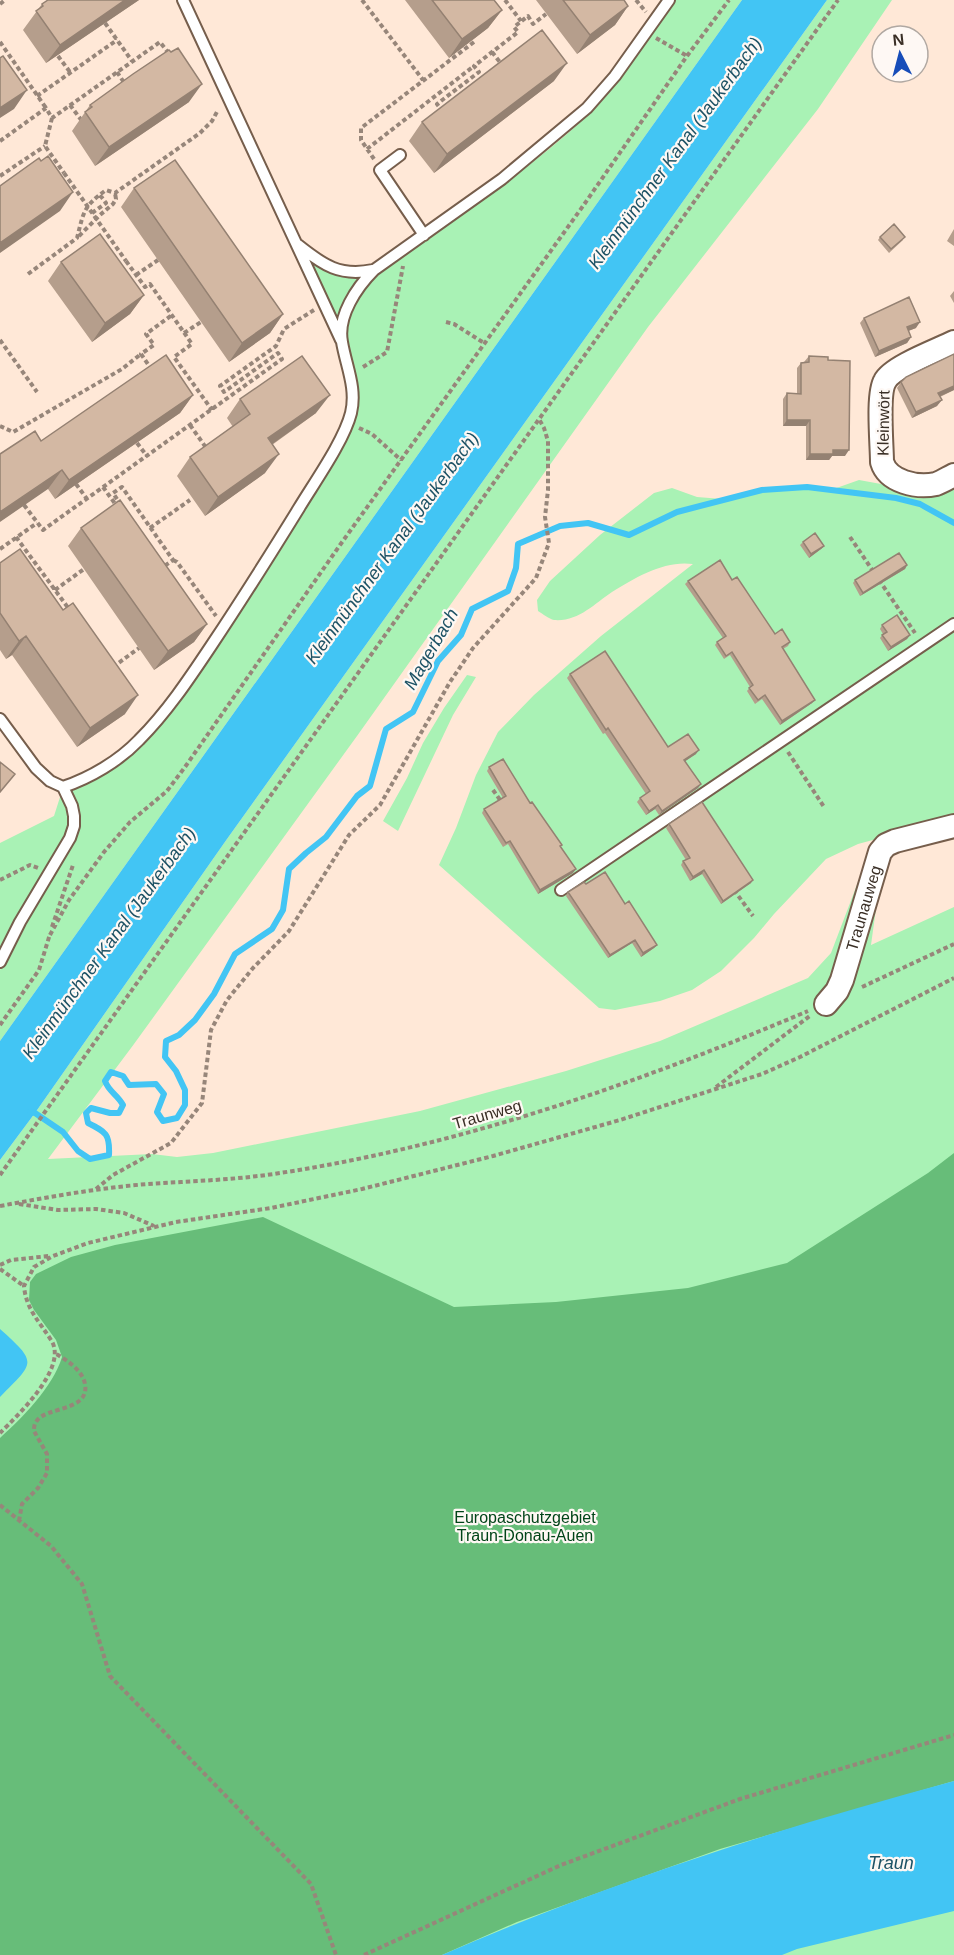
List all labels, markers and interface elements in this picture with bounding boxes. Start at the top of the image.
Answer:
north arrow [870,24,930,84]
text: N [892,31,905,49]
water label: Kleinmünchner Kanal (Jaukerbach) [584,33,766,273]
street label: Kleinwört [874,389,893,456]
water label: Kleinmünchner Kanal (Jaukerbach) [301,428,483,668]
water label: Magerbach [400,605,462,693]
water label: Kleinmünchner Kanal (Jaukerbach) [18,823,200,1063]
street label: Traunauweg [843,864,885,953]
street label: Traunweg [451,1097,523,1132]
park label: Europaschutzgebiet Traun-Donau-Auen [454,1509,596,1544]
water label: Traun [868,1853,914,1873]

